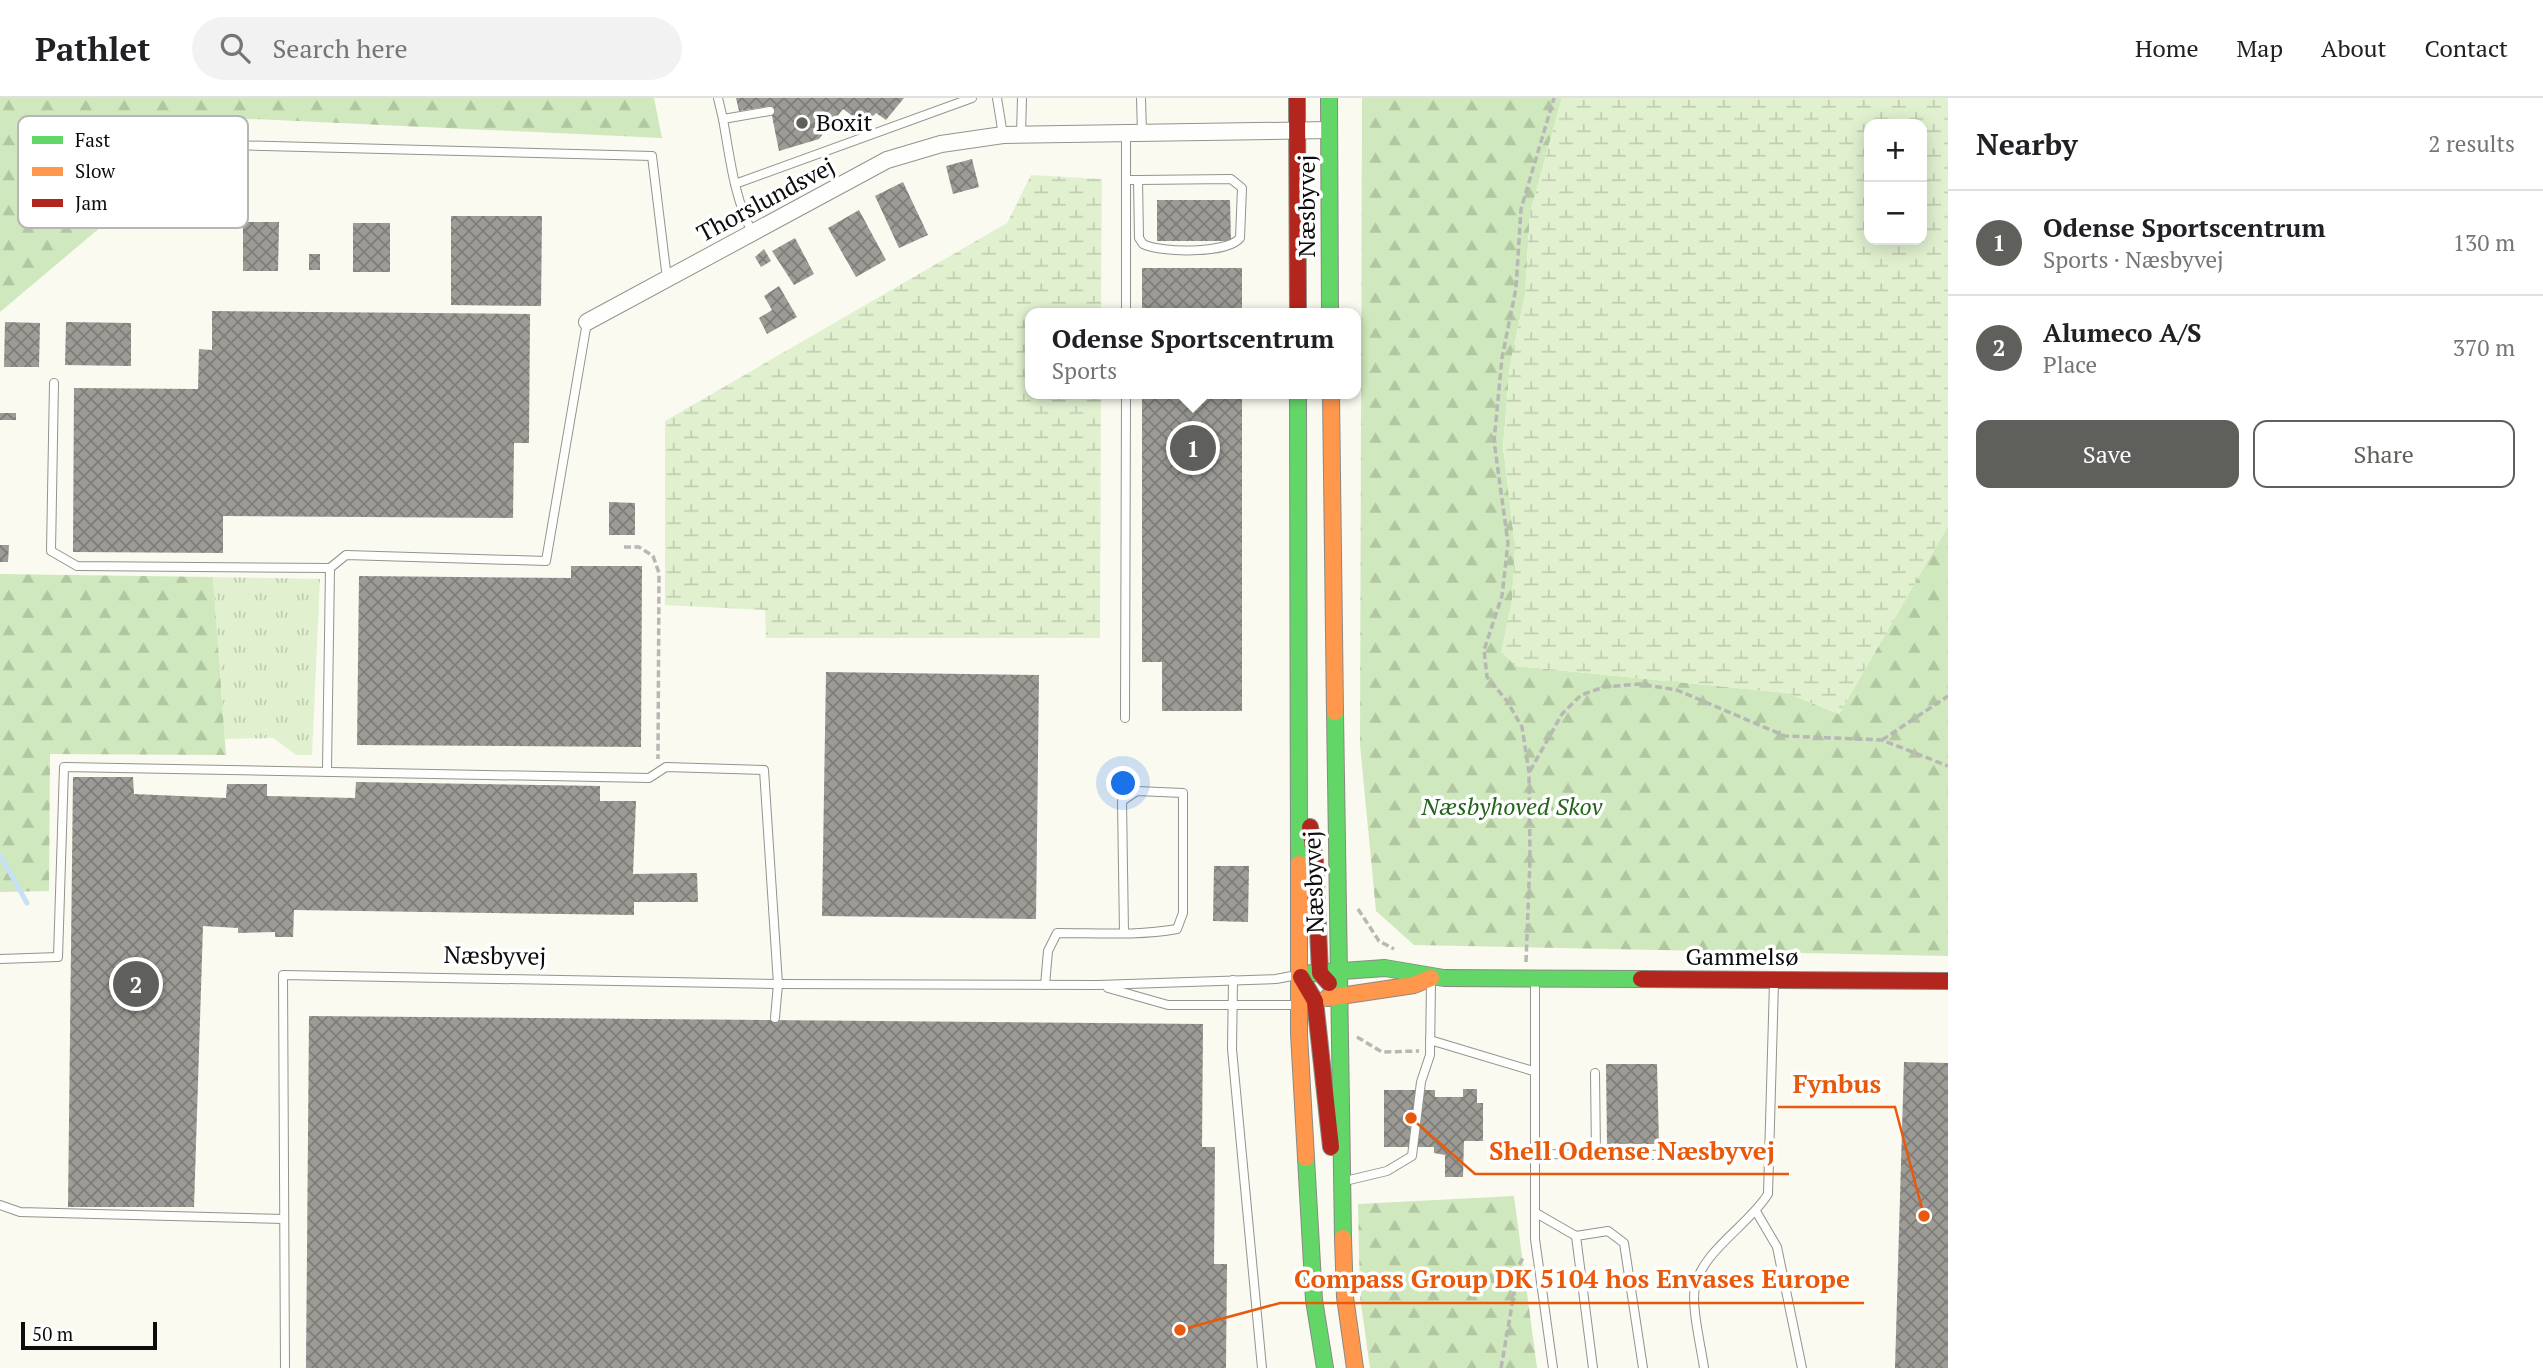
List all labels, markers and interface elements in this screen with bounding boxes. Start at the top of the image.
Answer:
search box [192,17,682,80]
text: Pathlet [35,27,150,70]
icon: search [216,29,254,67]
text: Search here [272,31,408,65]
text: Home [2135,32,2199,64]
text: Map [2237,32,2283,64]
text: About [2321,32,2387,64]
text: Contact [2425,32,2508,64]
place label: Boxit [816,106,872,138]
marker: Boxit [794,115,810,131]
legend [18,116,248,228]
map controls [1864,119,1927,245]
button: + [1864,119,1927,182]
text: Nearby [1976,124,2078,164]
text: Fast [75,127,110,152]
text: 2 results [2428,128,2515,159]
street label: Thorslundsvej [691,149,840,249]
street label: Næsbyvej [1290,155,1322,257]
text: Slow [75,158,116,183]
button: − [1864,182,1927,245]
text: Jam [75,190,108,215]
text: Odense Sportscentrum [2043,210,2325,244]
text: 1 [1993,227,2006,258]
text: 130 m [2453,227,2515,258]
text: Sports · Næsbyvej [2043,244,2224,275]
popup [1025,308,1361,399]
text: Alumeco A/S [2043,315,2202,349]
text: Odense Sportscentrum [1052,321,1334,355]
text: 2 [1993,332,2006,363]
text: 370 m [2453,332,2515,363]
text: Place [2043,349,2097,380]
text: Sports [1052,355,1117,386]
button: Save [1976,420,2239,488]
button: Share [2253,420,2515,488]
pin: 1 [1170,422,1216,474]
your location [1106,766,1140,800]
park label: Næsbyhoved Skov [1421,790,1603,822]
street label: Næsbyvej [1295,830,1331,934]
street label: Næsbyvej [443,938,547,972]
street label: Gammelsø [1685,940,1799,972]
pin: 2 [113,958,159,1010]
callout: Fynbus [1778,1060,1895,1107]
text: Fynbus [1793,1066,1881,1100]
callout: Shell Odense Næsbyvej [1475,1127,1789,1174]
text: Shell Odense Næsbyvej [1489,1133,1775,1167]
callout: Compass Group DK 5104 hos Envases Europe [1280,1256,1864,1303]
text: Compass Group DK 5104 hos Envases Europe [1294,1261,1850,1295]
scale bar [21,1319,158,1351]
text: 50 m [32,1321,73,1346]

